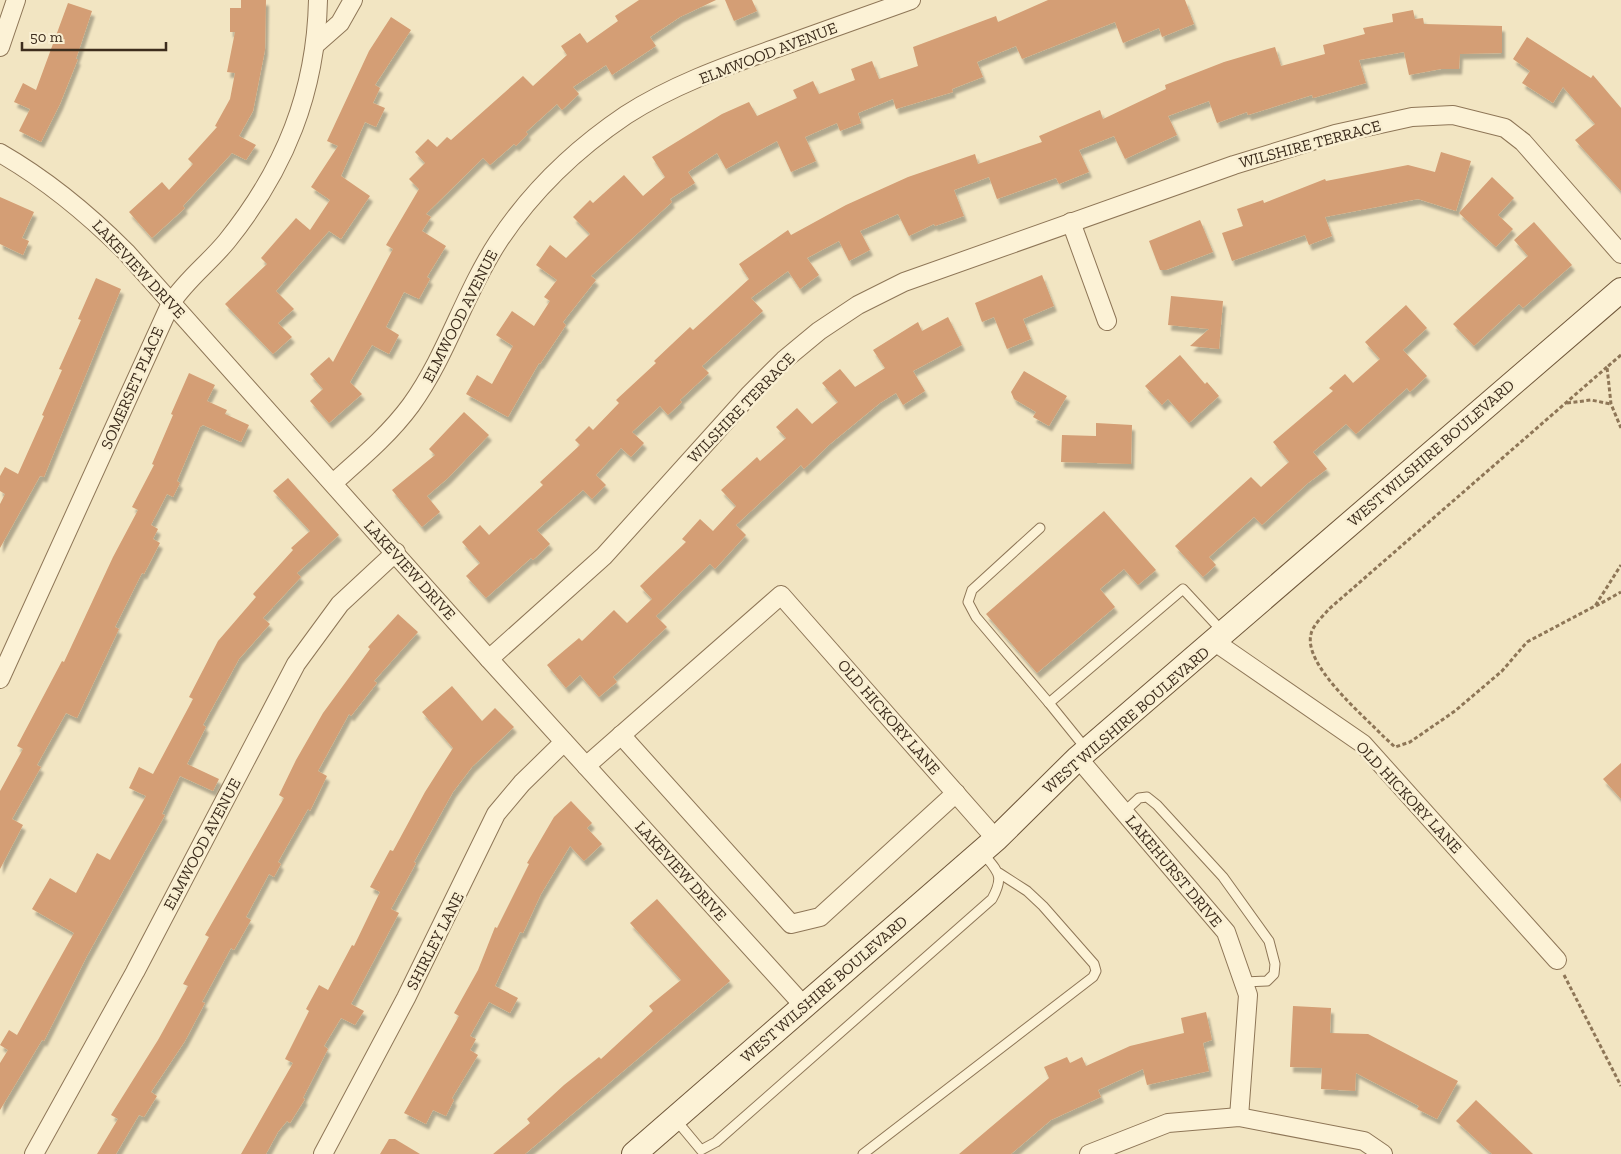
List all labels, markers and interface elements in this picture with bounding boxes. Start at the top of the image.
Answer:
street label: ELMWOOD AVENUE [696,18,840,88]
scale bar [22,20,166,52]
text: 50 m [30,28,63,46]
street label: WILSHIRE TERRACE [1237,116,1383,172]
street label: LAKEVIEW DRIVE [89,216,189,322]
street label: ELMWOOD AVENUE [418,247,502,385]
street label: SOMERSET PLACE [96,324,168,452]
street label: WILSHIRE TERRACE [683,349,799,467]
street label: WEST WILSHIRE BOULEVARD [1344,375,1518,531]
street label: LAKEVIEW DRIVE [360,516,460,624]
street label: WEST WILSHIRE BOULEVARD [1039,642,1213,798]
street label: OLD HICKORY LANE [834,656,944,778]
street label: OLD HICKORY LANE [1352,737,1466,857]
street label: ELMWOOD AVENUE [159,775,245,913]
street label: LAKEHURST DRIVE [1122,811,1226,931]
street label: LAKEVIEW DRIVE [631,817,731,925]
street label: SHIRLEY LANE [402,889,468,993]
street label: WEST WILSHIRE BOULEVARD [737,911,911,1067]

